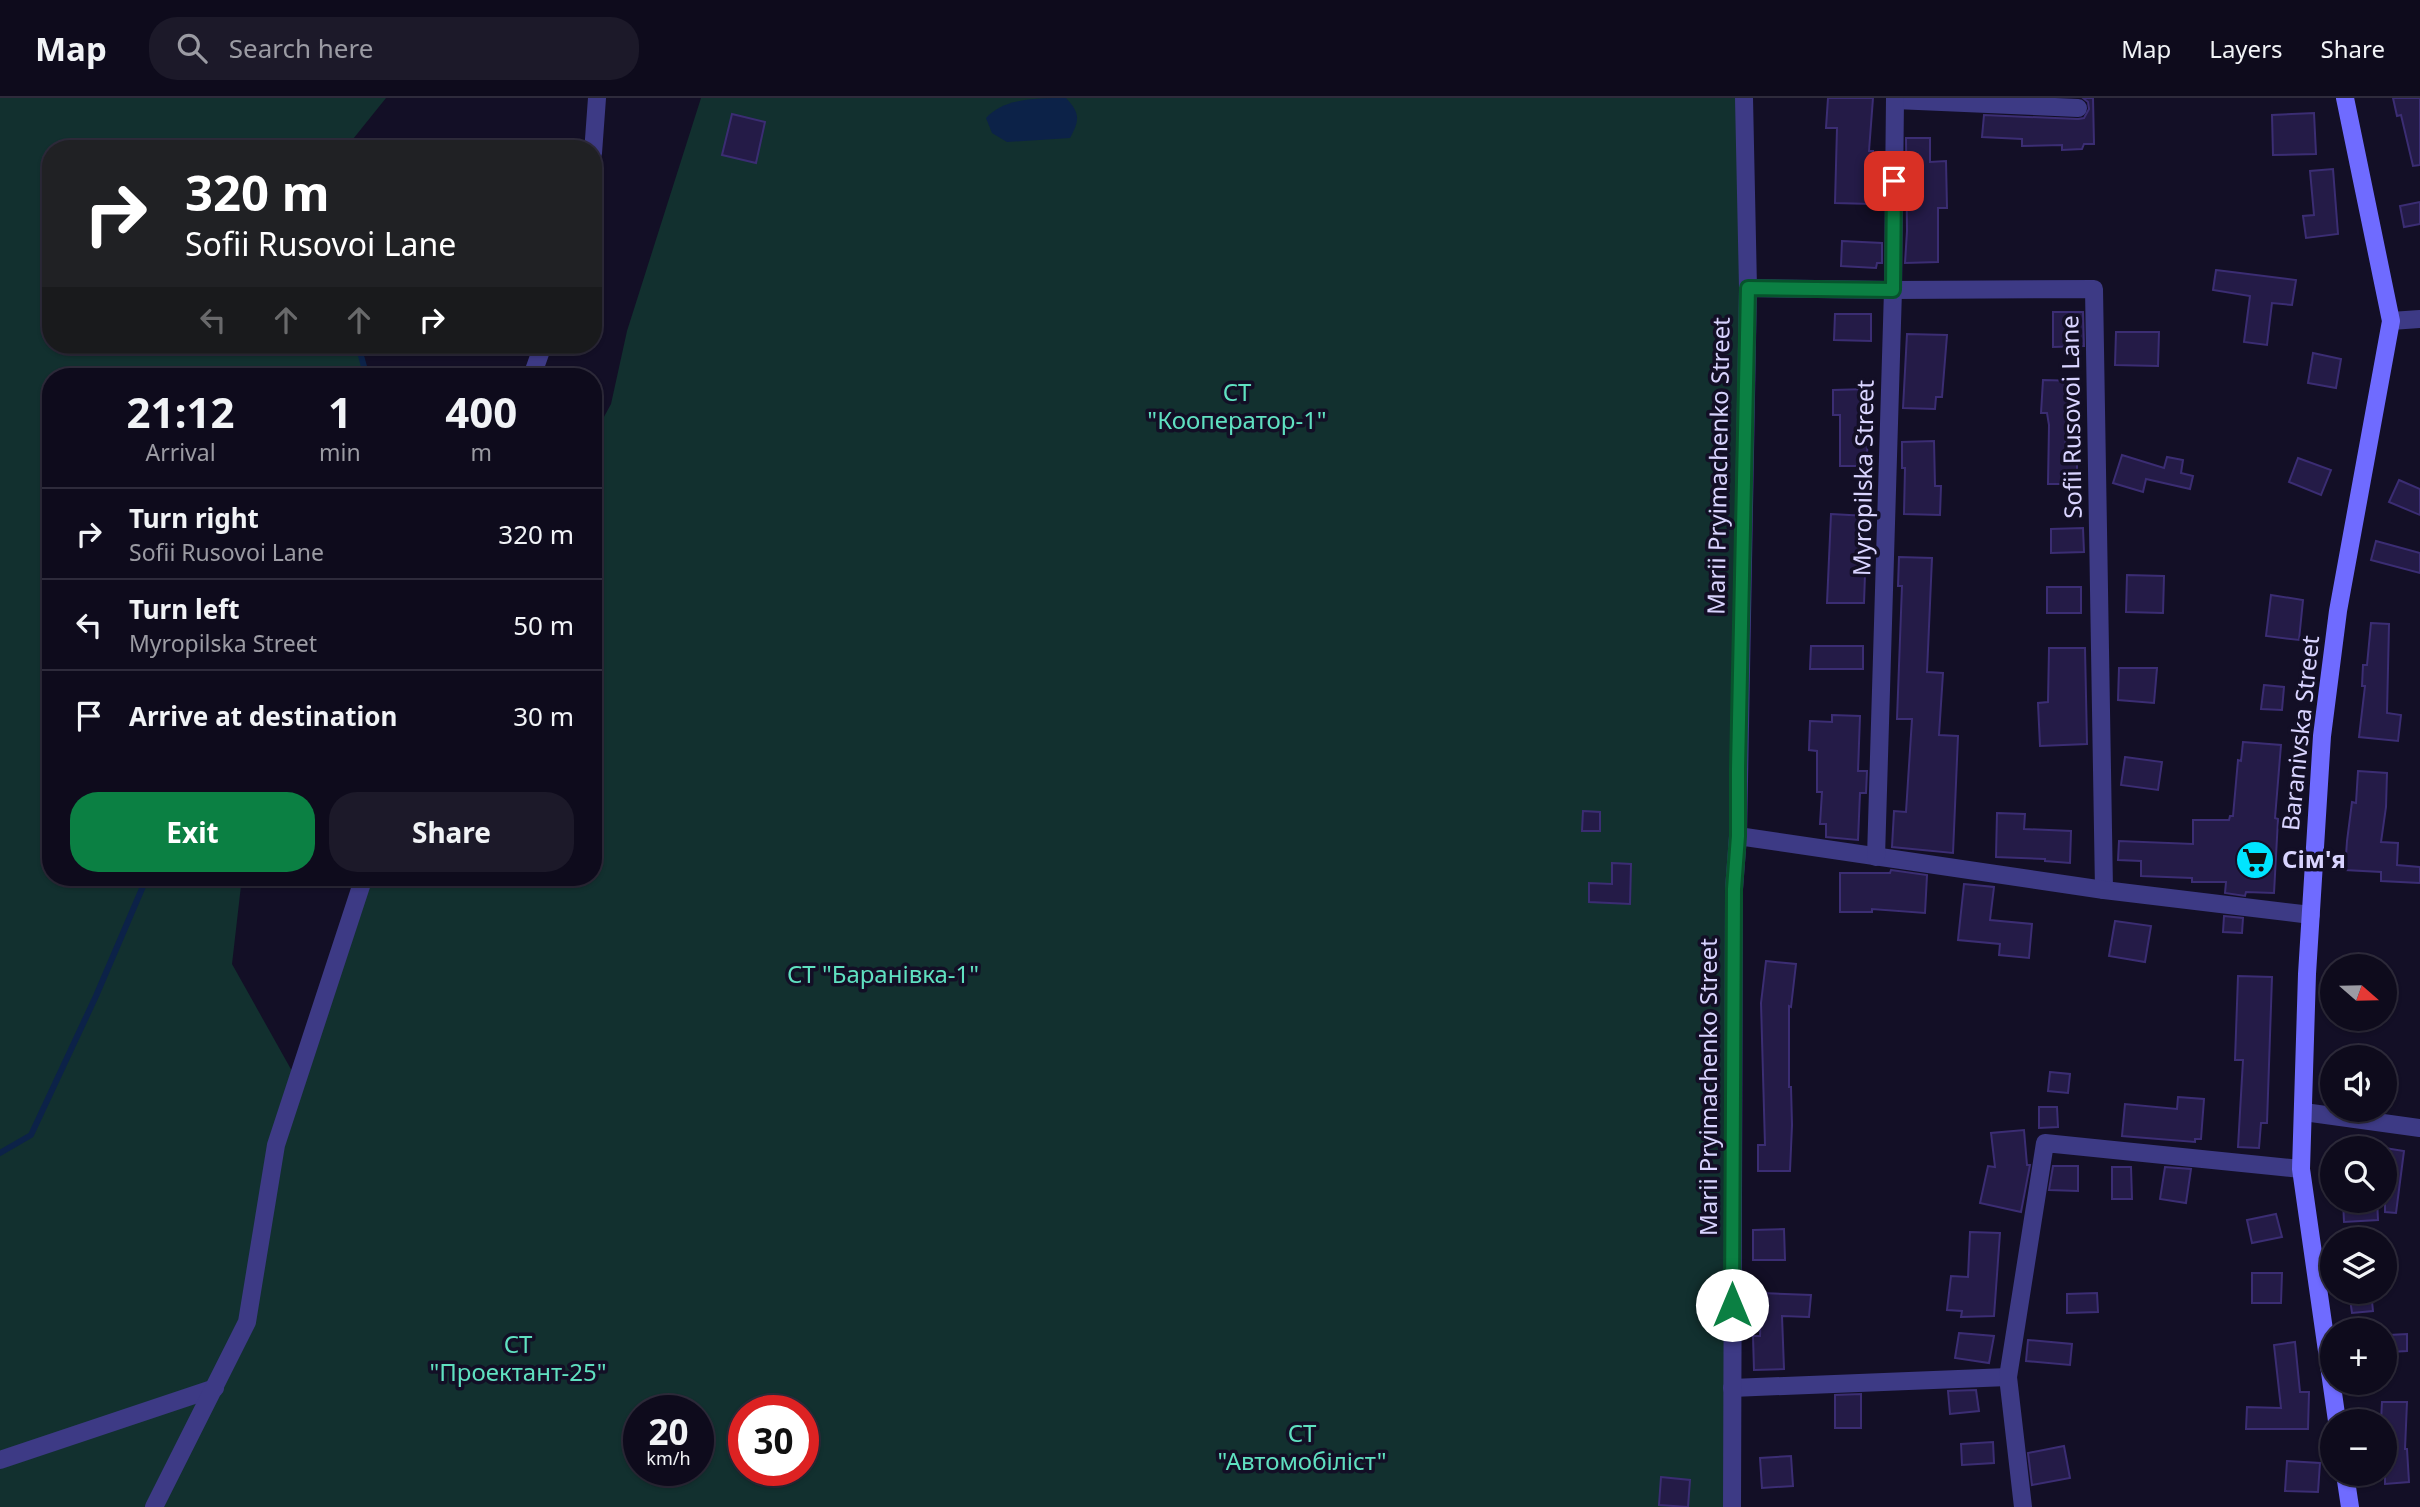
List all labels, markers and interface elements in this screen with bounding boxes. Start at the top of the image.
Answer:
search box [149,17,639,80]
text: Map [35,26,107,71]
icon: search [173,29,211,67]
text: Search here [229,30,373,66]
text: Map [2121,32,2171,65]
text: Layers [2209,32,2283,65]
text: Share [2321,32,2385,65]
pin [1864,151,1924,211]
text: 320 m [185,159,330,225]
icon: arrive [1875,162,1913,200]
icon: right [70,168,161,259]
text: Sofii Rusovoi Lane [185,222,456,265]
icon: left [194,301,232,339]
icon: ahead [267,301,305,339]
icon: ahead [340,301,378,339]
icon: right [413,301,451,339]
street label: Sofii Rusovoi Lane [2052,315,2089,519]
street label: Marii Pryimachenko Street [1698,316,1737,615]
park label: СТ "Кооператор-1" [1147,375,1327,436]
street label: Myropilska Street [1844,379,1881,576]
text: 21:12 [127,383,234,440]
text: 1 [328,383,352,440]
text: 400 [445,383,517,440]
text: Arrival [145,436,216,468]
text: min [319,436,361,468]
text: m [471,436,492,468]
text: Turn right [129,500,259,536]
icon: right [70,515,108,553]
text: 320 m [498,516,574,552]
text: Sofii Rusovoi Lane [129,536,324,568]
text: Turn left [129,591,240,627]
icon: left [70,606,108,644]
text: 50 m [513,607,574,643]
text: Myropilska Street [129,627,317,659]
street label: Baranivska Street [2273,633,2326,832]
icon: arrive [70,697,108,735]
text: Arrive at destination [129,698,398,734]
text: 30 m [513,698,574,734]
button: Exit [70,792,315,872]
button: Share [329,792,574,872]
supermarket icon: Сім'я [2234,839,2276,881]
place label: Сім'я [2282,842,2346,875]
street label: Marii Pryimachenko Street [1691,938,1724,1236]
north arrow [2320,954,2398,1031]
map controls [2320,954,2397,1486]
park label: СТ "Баранівка-1" [787,957,979,990]
button: sound [2320,1045,2397,1122]
button: search [2320,1136,2397,1213]
button: layers [2320,1227,2397,1304]
position arrow [1695,1268,1769,1342]
button: + [2320,1318,2397,1395]
park label: СТ "Проектант-25" [429,1327,607,1388]
speed limit sign: 30 [728,1395,819,1486]
text: 20 [648,1408,689,1455]
button: − [2320,1409,2397,1486]
park label: СТ "Автомобіліст" [1218,1416,1386,1477]
text: km/h [646,1446,691,1470]

